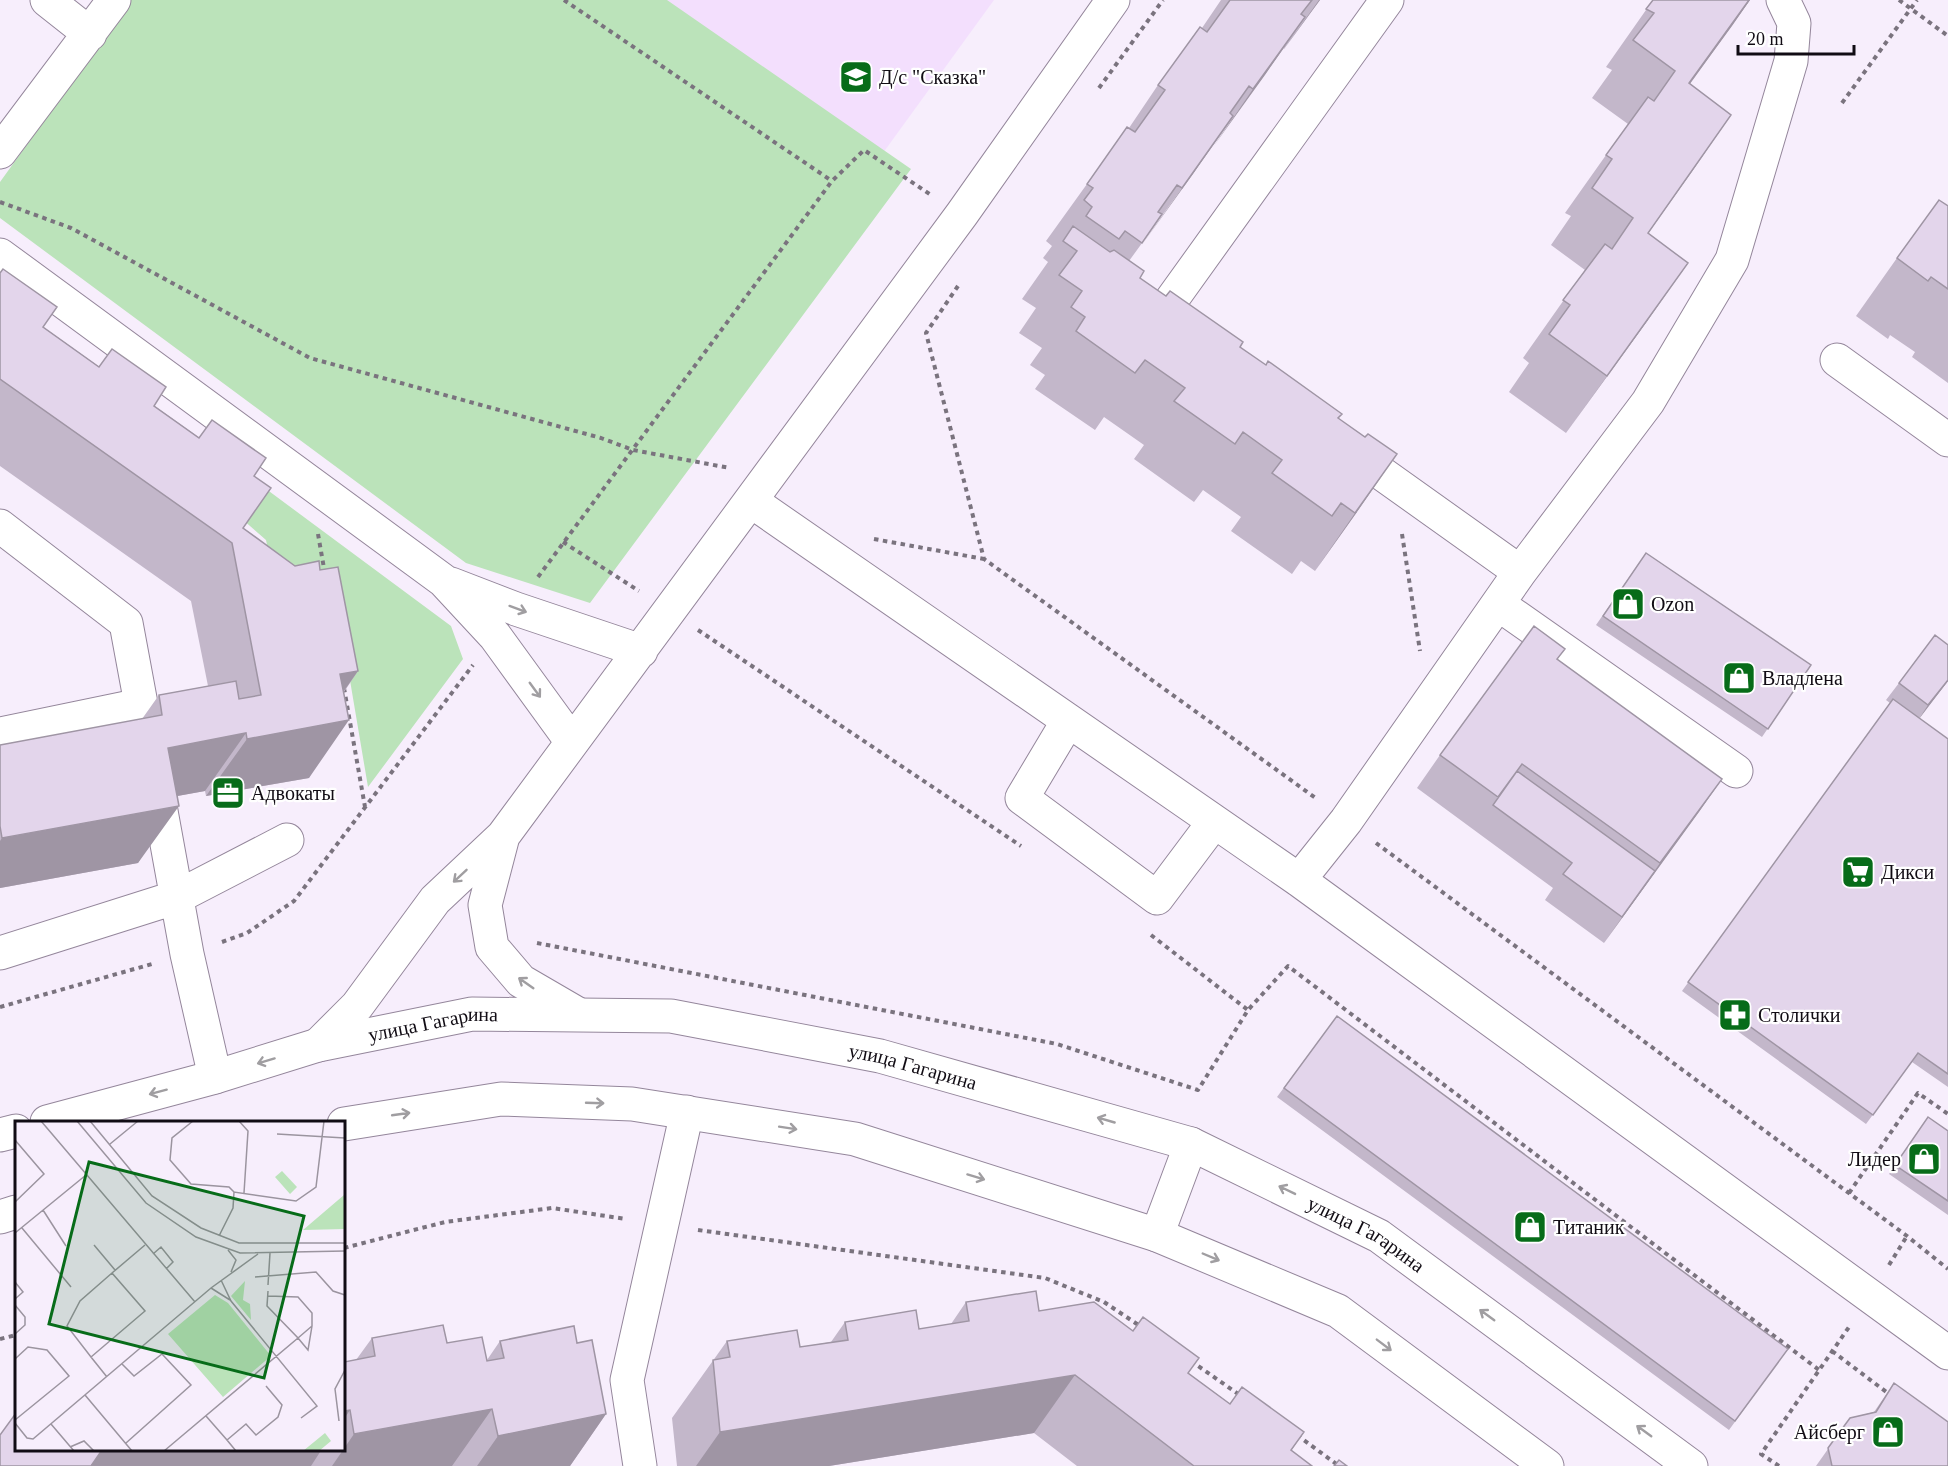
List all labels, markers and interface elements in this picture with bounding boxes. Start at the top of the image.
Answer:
scale bar [1738,18,1854,56]
text: 20 m [1747,29,1784,49]
school or university icon: Д/с "Сказка" [838,59,874,95]
place label: Д/с "Сказка" [879,66,986,89]
shop icon: Ozon [1610,586,1646,622]
place label: Ozon [1651,593,1694,615]
one-way arrow [508,605,527,616]
shop icon: Владлена [1721,660,1757,696]
place label: Владлена [1762,667,1843,690]
one-way arrow [528,682,541,698]
office icon: Адвокаты [210,775,246,811]
place label: Адвокаты [251,782,335,805]
supermarket icon: Дикси [1840,854,1876,890]
place label: Дикси [1881,861,1934,884]
one-way arrow [453,869,468,883]
one-way arrow [519,977,535,989]
pharmacy icon: Столички [1717,997,1753,1033]
street label: улица Гагарина [366,1003,498,1047]
place label: Столички [1758,1004,1841,1026]
street label: улица Гагарина [847,1039,980,1094]
one-way arrow [257,1056,276,1067]
one-way arrow [149,1087,168,1098]
one-way arrow [584,1097,604,1108]
one-way arrow [391,1108,410,1119]
one-way arrow [1097,1113,1116,1125]
inset map [15,1121,345,1451]
one-way arrow [778,1123,797,1134]
shop icon: Лидер [1906,1141,1942,1177]
place label: Лидер [1848,1148,1901,1171]
one-way arrow [966,1173,985,1184]
one-way arrow [1278,1184,1296,1196]
street label: улица Гагарина [1304,1192,1429,1277]
shop icon: Титаник [1512,1209,1548,1245]
place label: Титаник [1553,1216,1625,1238]
one-way arrow [1201,1252,1220,1263]
one-way arrow [1479,1309,1495,1322]
one-way arrow [1376,1338,1392,1351]
shop icon: Айсберг [1870,1414,1906,1450]
place label: Айсберг [1794,1421,1865,1444]
one-way arrow [1636,1425,1652,1437]

